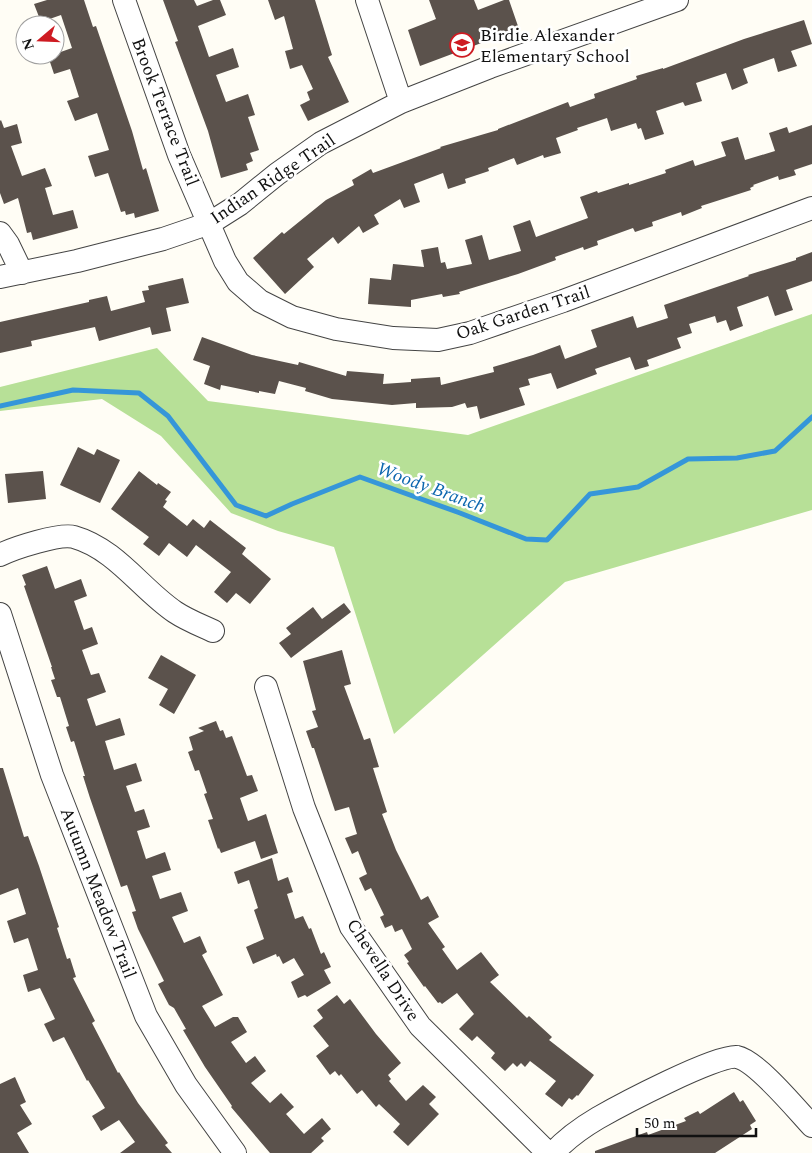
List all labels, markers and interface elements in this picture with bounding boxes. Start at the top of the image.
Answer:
north arrow [15,15,65,65]
place label: Birdie Alexander Elementary School [480,22,630,70]
school or university icon: Birdie Alexander Elementary School [449,32,475,58]
street label: Brook Terrace Trail [124,34,206,190]
text: N [16,35,40,53]
street label: Indian Ridge Trail [205,127,341,231]
street label: Oak Garden Trail [452,279,594,347]
water label: Woody Branch [372,455,490,521]
street label: Autumn Meadow Trail [53,803,143,983]
street label: Chevella Drive [340,913,426,1027]
scale bar [637,1106,756,1138]
text: 50 m [644,1112,676,1135]

